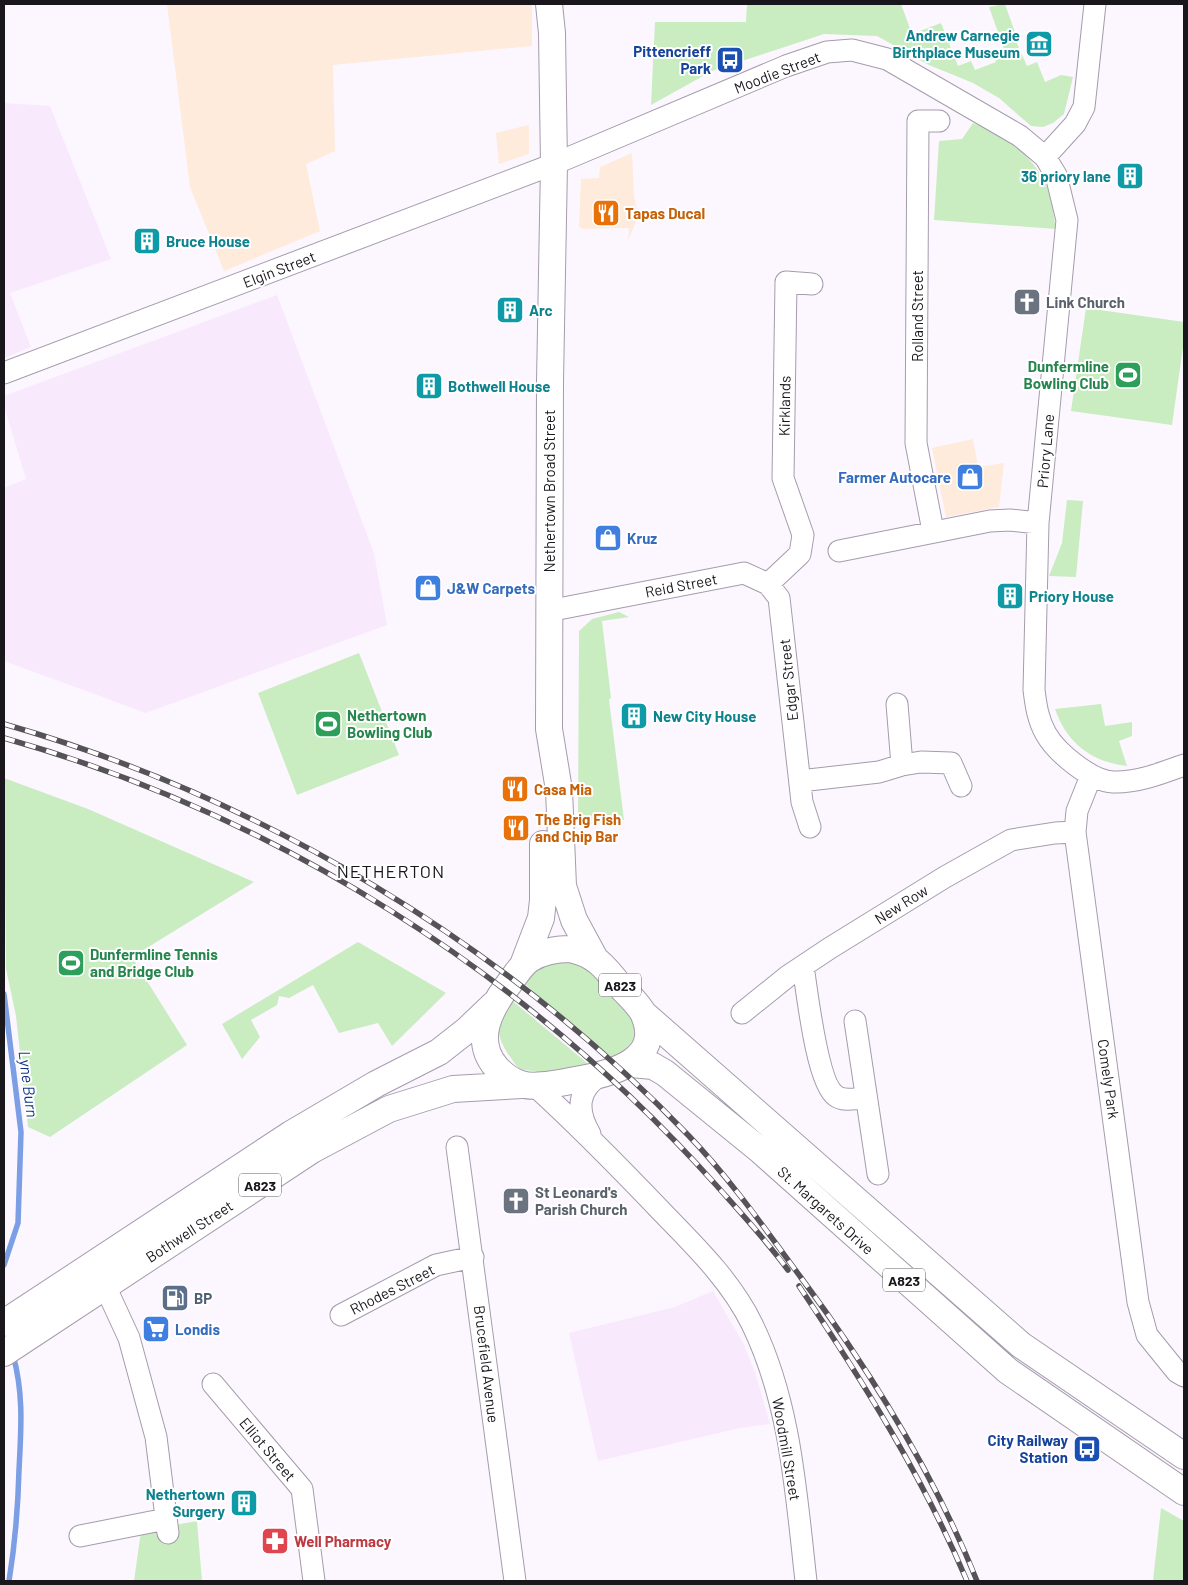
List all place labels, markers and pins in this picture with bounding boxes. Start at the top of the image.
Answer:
place label: Andrew Carnegie Birthplace Museum [893,26,1020,61]
museum icon: Andrew Carnegie Birthplace Museum [1024,29,1054,59]
place label: Pittencrieff Park [633,42,711,77]
bus stop icon: Pittencrieff Park [715,45,745,75]
building icon: 36 priory lane [1115,161,1145,191]
place label: 36 priory lane [1021,167,1111,185]
restaurant icon: Tapas Ducal [591,198,621,228]
place label: Tapas Ducal [625,204,705,222]
building icon: Bruce House [132,226,162,256]
place label: Bruce House [166,232,250,250]
church icon: Link Church [1012,287,1042,317]
place label: Link Church [1046,293,1125,311]
building icon: Arc [495,295,525,325]
place label: Arc [529,301,553,319]
place label: Dunfermline Bowling Club [1024,357,1109,392]
sports icon: Dunfermline Bowling Club [1113,360,1143,390]
building icon: Bothwell House [414,371,444,401]
place label: Bothwell House [448,377,550,395]
shop icon: Farmer Autocare [955,462,985,492]
place label: Farmer Autocare [838,468,951,486]
shop icon: Kruz [593,523,623,553]
place label: Kruz [627,529,657,547]
shop icon: J&W Carpets [413,573,443,603]
place label: J&W Carpets [447,579,535,597]
building icon: Priory House [995,581,1025,611]
place label: Priory House [1029,587,1114,605]
building icon: New City House [619,701,649,731]
place label: Nethertown Bowling Club [347,706,432,741]
place label: New City House [653,707,756,725]
sports icon: Nethertown Bowling Club [313,709,343,739]
restaurant icon: Casa Mia [500,774,530,804]
place label: Casa Mia [534,780,592,798]
place label: The Brig Fish and Chip Bar [535,810,621,845]
restaurant icon: The Brig Fish and Chip Bar [501,813,531,843]
place label: Dunfermline Tennis and Bridge Club [90,945,218,980]
sports icon: Dunfermline Tennis and Bridge Club [56,948,86,978]
place label: St Leonard's Parish Church [535,1183,627,1218]
church icon: St Leonard's Parish Church [501,1186,531,1216]
fuel station icon: BP [160,1283,190,1313]
place label: BP [194,1289,212,1307]
supermarket icon: Londis [141,1314,171,1344]
place label: Londis [175,1320,220,1338]
place label: City Railway Station [988,1431,1068,1466]
bus stop icon: City Railway Station [1072,1434,1102,1464]
place label: Nethertown Surgery [146,1485,225,1520]
building icon: Nethertown Surgery [229,1488,259,1518]
pharmacy icon: Well Pharmacy [260,1526,290,1556]
place label: Well Pharmacy [294,1532,392,1550]

